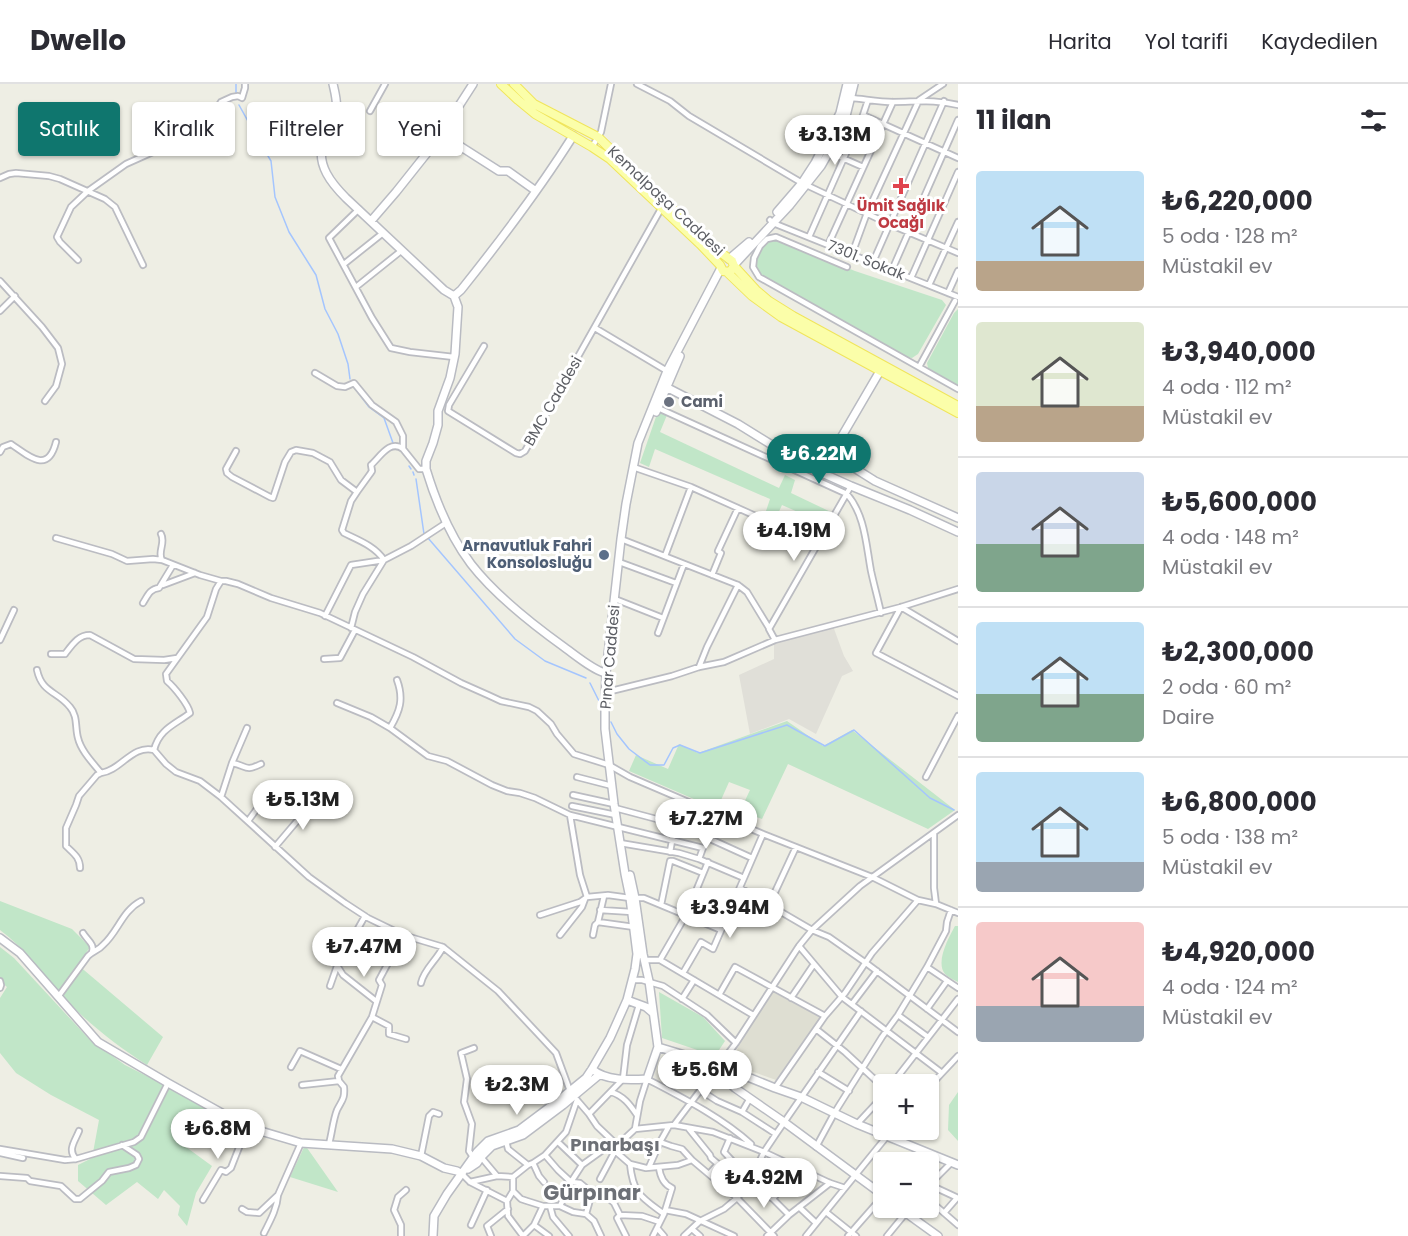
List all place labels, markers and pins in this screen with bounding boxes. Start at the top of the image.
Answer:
pin: ₺3.13M [786,115,884,166]
marker: Ümit Sağlık Ocağı [892,177,910,195]
place label: Ümit Sağlık Ocağı [857,195,946,233]
place label: Cami [681,391,723,412]
marker: Cami [662,395,676,409]
pin: ₺6.22M [770,434,868,485]
pin: ₺4.19M [745,511,843,562]
place label: Arnavutluk Fahri Konsolosluğu [462,535,592,573]
marker: Arnavutluk Fahri Konsolosluğu [597,548,611,562]
pin: ₺5.13M [254,780,352,831]
pin: ₺7.27M [657,799,755,850]
pin: ₺3.94M [681,888,779,939]
pin: ₺7.47M [315,927,413,978]
pin: ₺5.6M [663,1050,747,1101]
pin: ₺2.3M [475,1065,559,1116]
pin: ₺6.8M [176,1109,260,1160]
pin: ₺4.92M [715,1158,813,1209]

